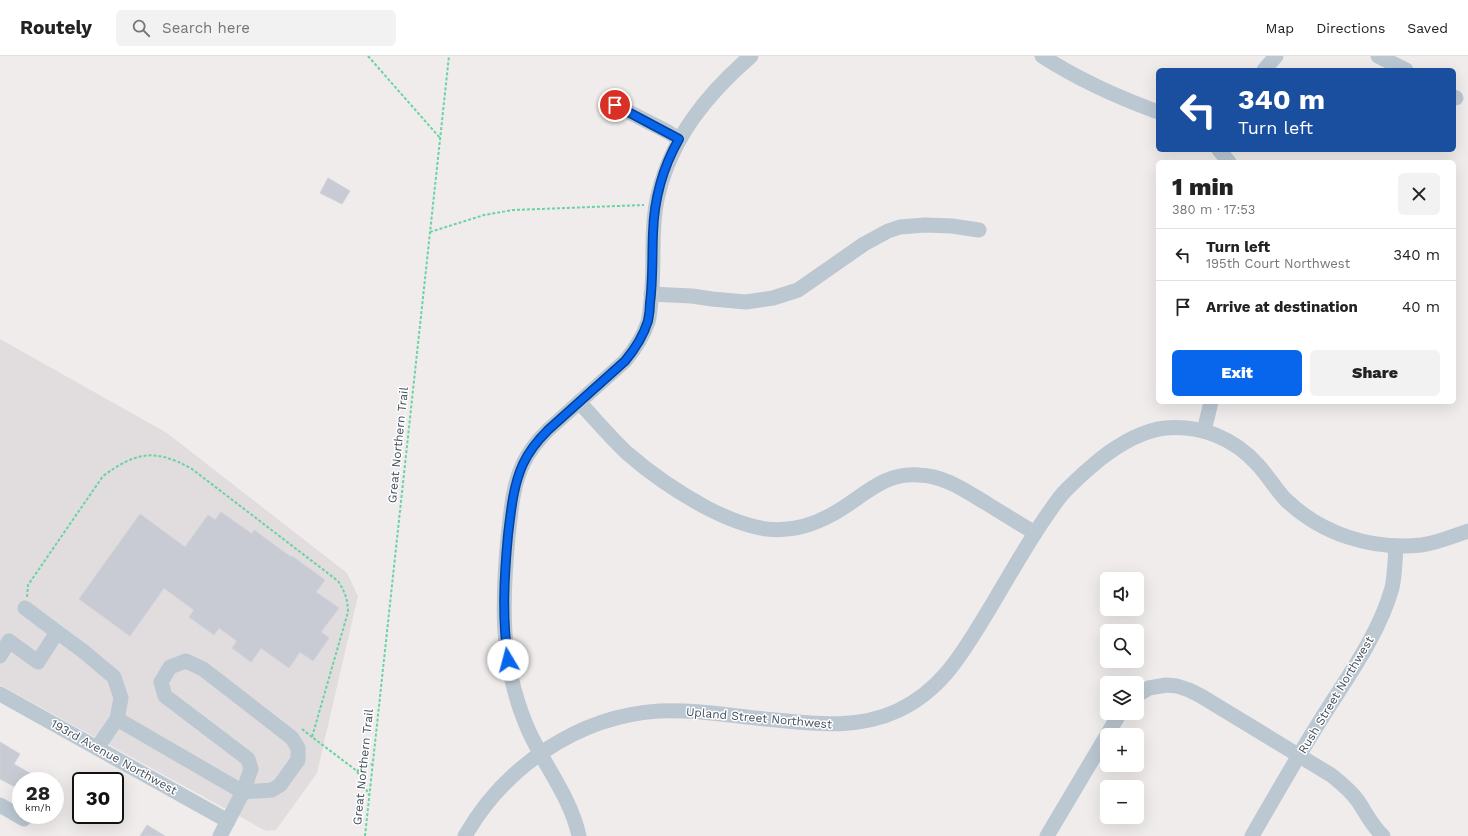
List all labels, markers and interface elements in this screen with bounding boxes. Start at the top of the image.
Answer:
search box [116,10,396,46]
text: Routely [20,16,92,39]
icon: search [130,17,152,39]
text: Search here [162,19,250,37]
text: Map [1266,20,1294,36]
text: Directions [1316,20,1385,36]
text: Saved [1407,20,1448,36]
text: 340 m [1238,83,1325,116]
icon: left [1172,84,1224,136]
pin [598,88,632,122]
icon: arrive [604,94,626,116]
text: Turn left [1238,117,1313,138]
text: 1 min [1172,173,1234,201]
button: close [1398,173,1440,215]
text: 380 m · 17:53 [1172,202,1255,217]
text: Turn left [1206,238,1270,256]
icon: left [1172,244,1194,266]
text: 340 m [1393,246,1440,264]
text: 195th Court Northwest [1206,256,1350,271]
icon: arrive [1172,296,1194,318]
text: Arrive at destination [1206,298,1358,316]
text: 40 m [1402,298,1440,316]
button: Exit [1172,350,1302,396]
button: Share [1310,350,1440,396]
street label: Great Northern Trail [385,386,411,504]
map controls [1100,572,1144,824]
button: sound [1100,572,1144,616]
button: search [1100,624,1144,668]
street label: Rush Street Northwest [1295,634,1377,756]
position arrow [487,639,529,681]
button: layers [1100,676,1144,720]
street label: Upland Street Northwest [685,705,833,731]
street label: Great Northern Trail [350,708,376,826]
street label: 193rd Avenue Northwest [48,716,180,798]
button: + [1100,728,1144,772]
speed limit sign: 30 [72,772,124,824]
button: − [1100,780,1144,824]
text: 28 [26,781,50,805]
text: km/h [25,802,51,813]

